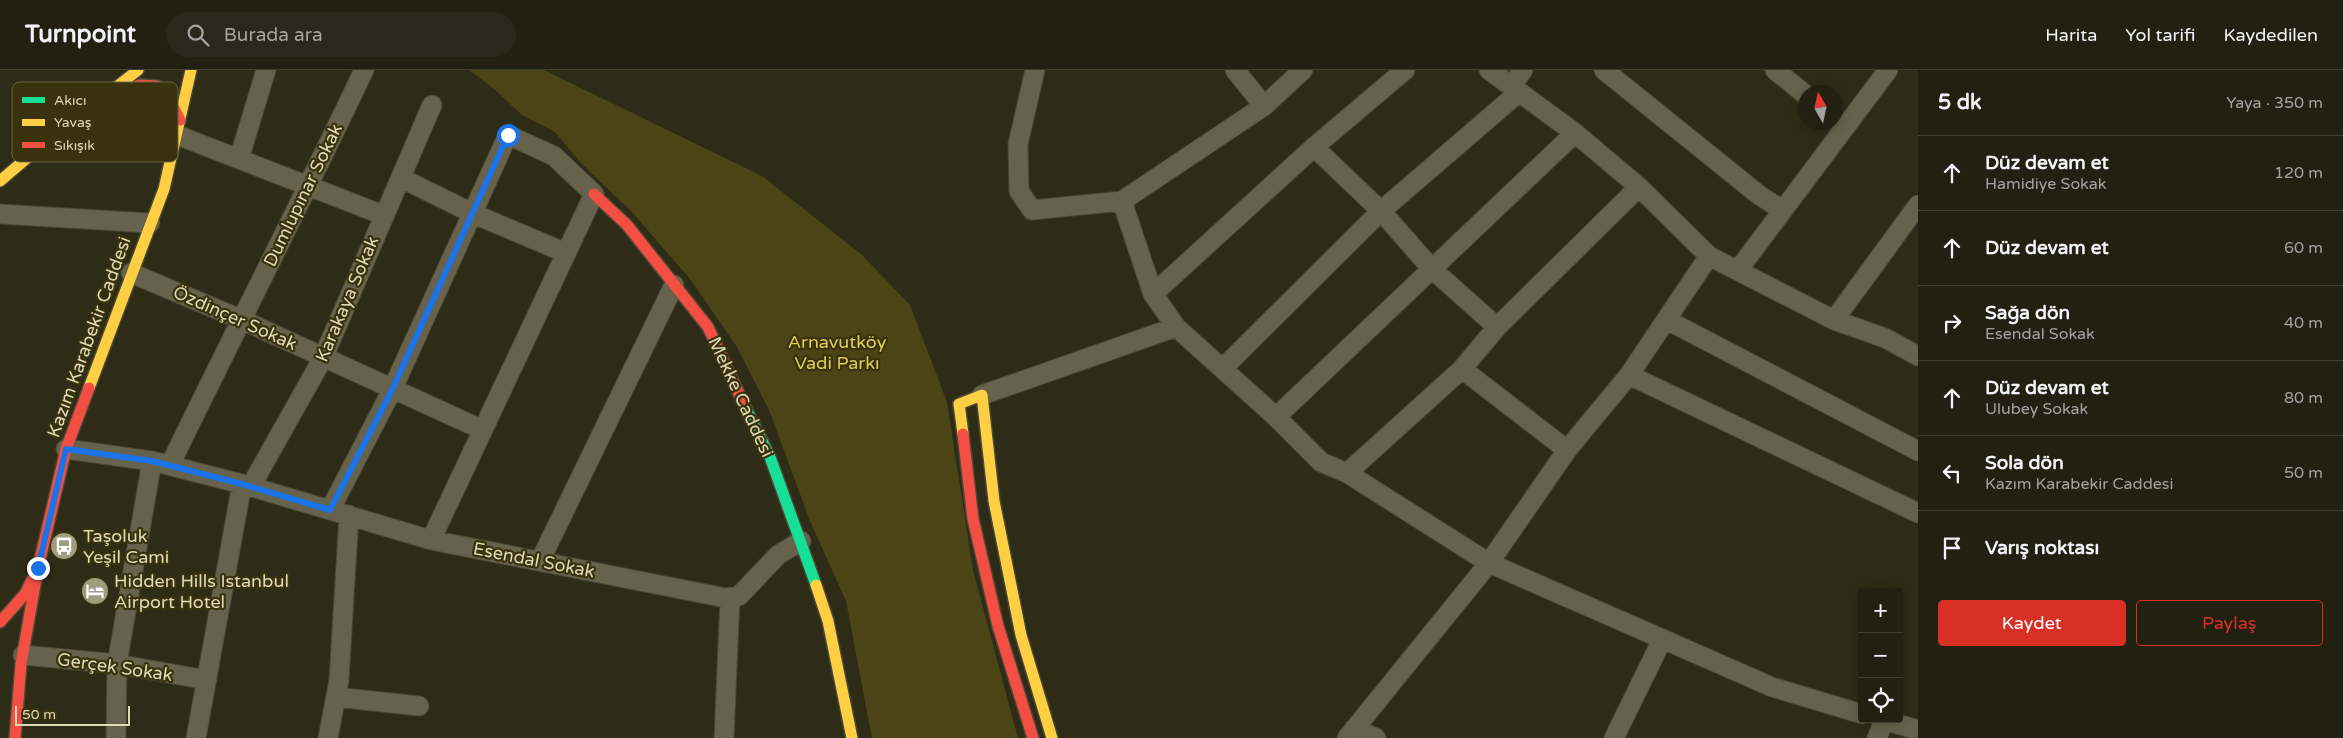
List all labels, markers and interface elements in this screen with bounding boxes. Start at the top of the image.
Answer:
search box [166,12,516,57]
text: Turnpoint [25,20,136,49]
icon: search [184,21,212,49]
text: Burada ara [224,24,323,46]
text: Harita [2045,24,2097,46]
text: Yol tarifi [2125,24,2195,46]
text: Kaydedilen [2223,24,2318,46]
legend [12,82,178,162]
north arrow [1798,85,1843,130]
text: 5 dk [1938,90,1981,115]
text: Akıcı [54,92,86,109]
text: Yaya · 350 m [2226,93,2323,113]
text: Yavaş [54,114,92,131]
street label: Dumlupınar Sokak [259,120,347,270]
route start [497,124,520,147]
text: Sıkışık [54,137,95,154]
text: Düz devam et [1985,152,2109,174]
icon: ahead [1938,159,1966,187]
text: 120 m [2274,163,2323,183]
text: Hamidiye Sokak [1985,174,2106,194]
street label: Karakaya Sokak [311,233,384,365]
street label: Kazım Karabekir Caddesi [42,234,136,440]
icon: ahead [1938,234,1966,262]
text: Düz devam et [1985,237,2109,259]
text: 60 m [2284,238,2323,258]
street label: Özdinçer Sokak [170,281,301,355]
text: Sağa dön [1985,302,2070,324]
icon: right [1938,309,1966,337]
text: 40 m [2284,313,2323,333]
text: Esendal Sokak [1985,324,2095,344]
park label: Arnavutköy Vadi Parkı [788,331,887,374]
street label: Mekke Caddesi [703,333,779,461]
text: Düz devam et [1985,377,2109,399]
icon: ahead [1938,384,1966,412]
text: 80 m [2284,388,2323,408]
text: Ulubey Sokak [1985,399,2088,419]
text: Sola dön [1985,452,2064,474]
icon: left [1938,459,1966,487]
text: 50 m [2284,463,2323,483]
text: Kazım Karabekir Caddesi [1985,474,2174,494]
place label: Taşoluk Yeşil Cami [83,525,169,568]
bus stop icon: Taşoluk Yeşil Cami [49,531,79,561]
icon: arrive [1938,534,1966,562]
street label: Esendal Sokak [471,537,597,583]
text: Varış noktası [1985,537,2099,559]
route end [27,557,50,580]
place label: Hidden Hills Istanbul Airport Hotel [114,570,289,613]
hotel icon: Hidden Hills Istanbul Airport Hotel [80,576,110,606]
map controls [1858,588,1903,723]
button: + [1858,588,1903,633]
button: Kaydet [1938,600,2126,646]
button: Paylaş [2136,600,2323,646]
button: − [1858,633,1903,678]
street label: Gerçek Sokak [56,648,174,686]
button: locate [1858,678,1903,723]
scale bar [15,703,130,726]
text: 50 m [22,706,56,723]

